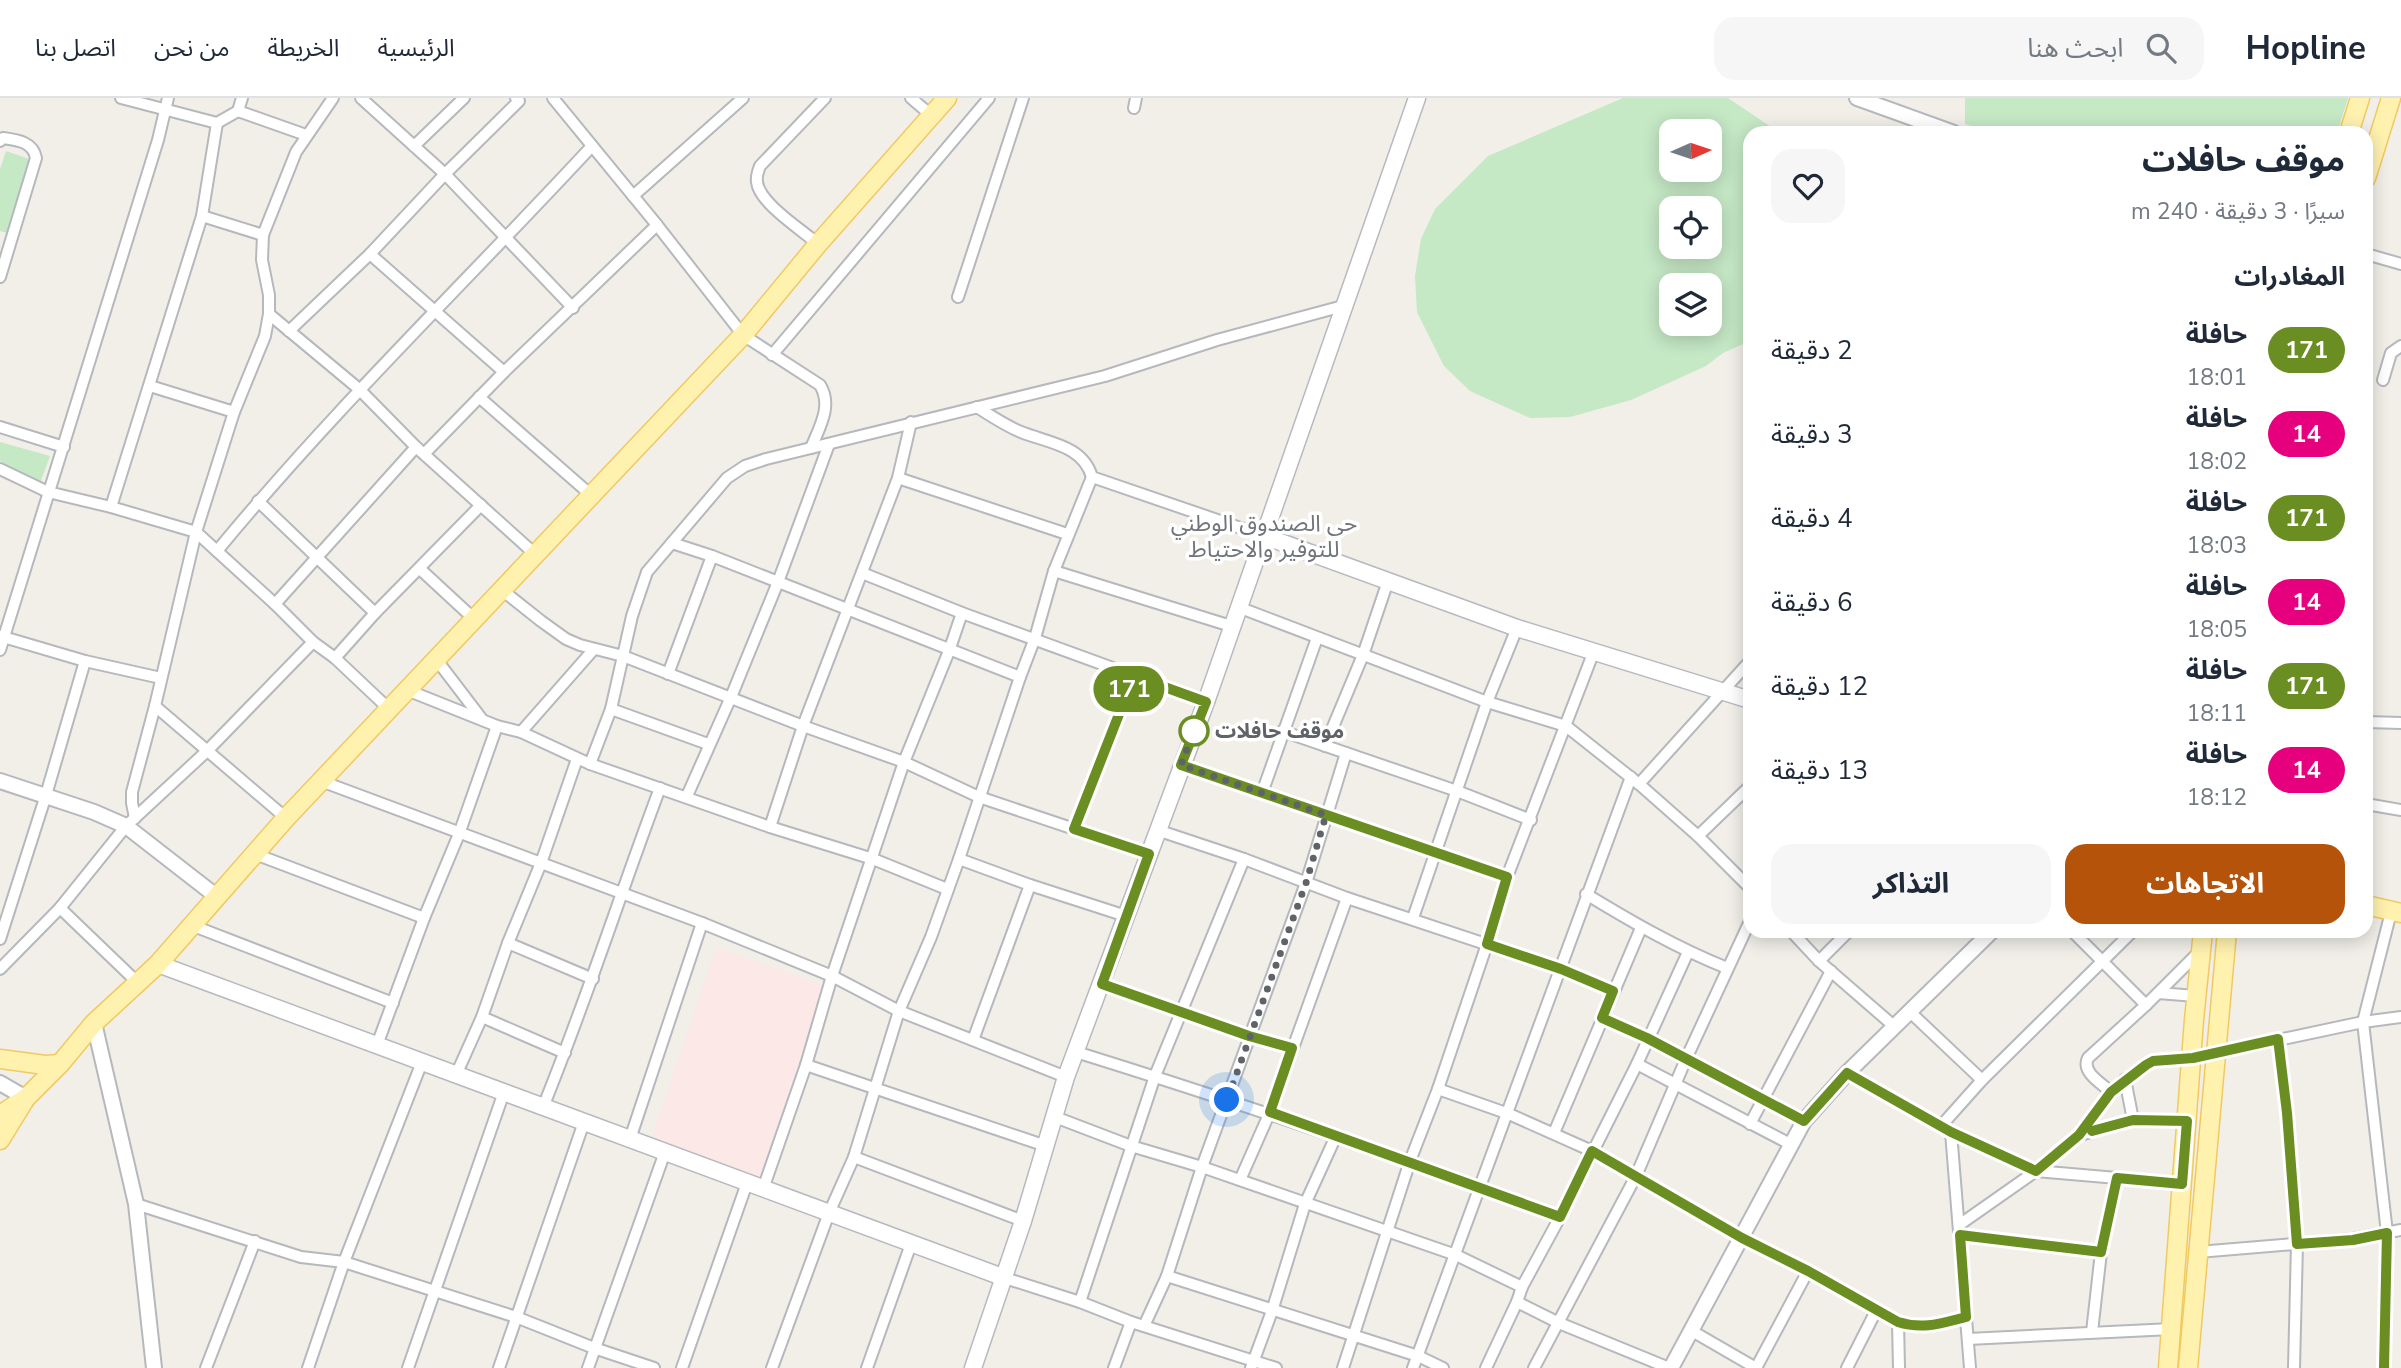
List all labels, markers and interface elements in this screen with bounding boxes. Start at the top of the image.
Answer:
search box [1714,17,2204,80]
text: Hopline [2246,26,2366,71]
icon: search [2142,29,2180,67]
text: ابحث هنا [2027,31,2124,66]
text: اتصل بنا [35,32,116,64]
text: من نحن [154,32,230,64]
text: الخريطة [268,32,340,64]
text: الرئيسية [378,32,455,64]
north arrow [1659,119,1722,182]
map controls [1659,119,1722,336]
text: موقف حافلات [2142,138,2345,183]
button: heart [1771,149,1845,223]
button: locate [1659,196,1722,259]
text: سيرًا · 3 دقيقة · 240 m [2131,196,2345,227]
text: المغادرات [2234,259,2345,294]
button: layers [1659,273,1722,336]
text: حافلة [2186,317,2247,352]
text: 2 دقيقة [1771,333,1853,368]
text: 171 [2285,334,2328,366]
text: 18:01 [2187,362,2247,393]
text: حافلة [2186,401,2247,436]
text: 3 دقيقة [1771,417,1853,452]
text: 14 [2292,418,2321,450]
text: 18:02 [2187,446,2247,477]
text: حافلة [2186,485,2247,520]
text: 4 دقيقة [1771,501,1853,536]
text: 171 [2285,502,2328,534]
district label: حي الصندوق الوطني للتوفير والاحتياط [1171,508,1357,565]
text: 18:03 [2187,530,2247,561]
text: حافلة [2186,569,2247,604]
text: 6 دقيقة [1771,585,1853,620]
text: 14 [2292,586,2321,618]
text: 18:05 [2187,614,2247,645]
text: حافلة [2186,653,2247,688]
line badge: 171 [1089,666,1169,712]
text: 12 دقيقة [1771,669,1868,704]
text: 171 [2285,670,2328,702]
text: 171 [1107,673,1151,705]
text: 18:11 [2187,698,2247,729]
marker: موقف حافلات [1179,716,1209,746]
place label: موقف حافلات [1215,717,1344,745]
text: حافلة [2186,737,2247,772]
text: 13 دقيقة [1771,753,1868,788]
text: 14 [2292,754,2321,786]
text: 18:12 [2187,782,2247,813]
button: التذاكر [1771,844,2051,924]
button: الاتجاهات [2065,844,2345,924]
your location [1209,1082,1244,1117]

